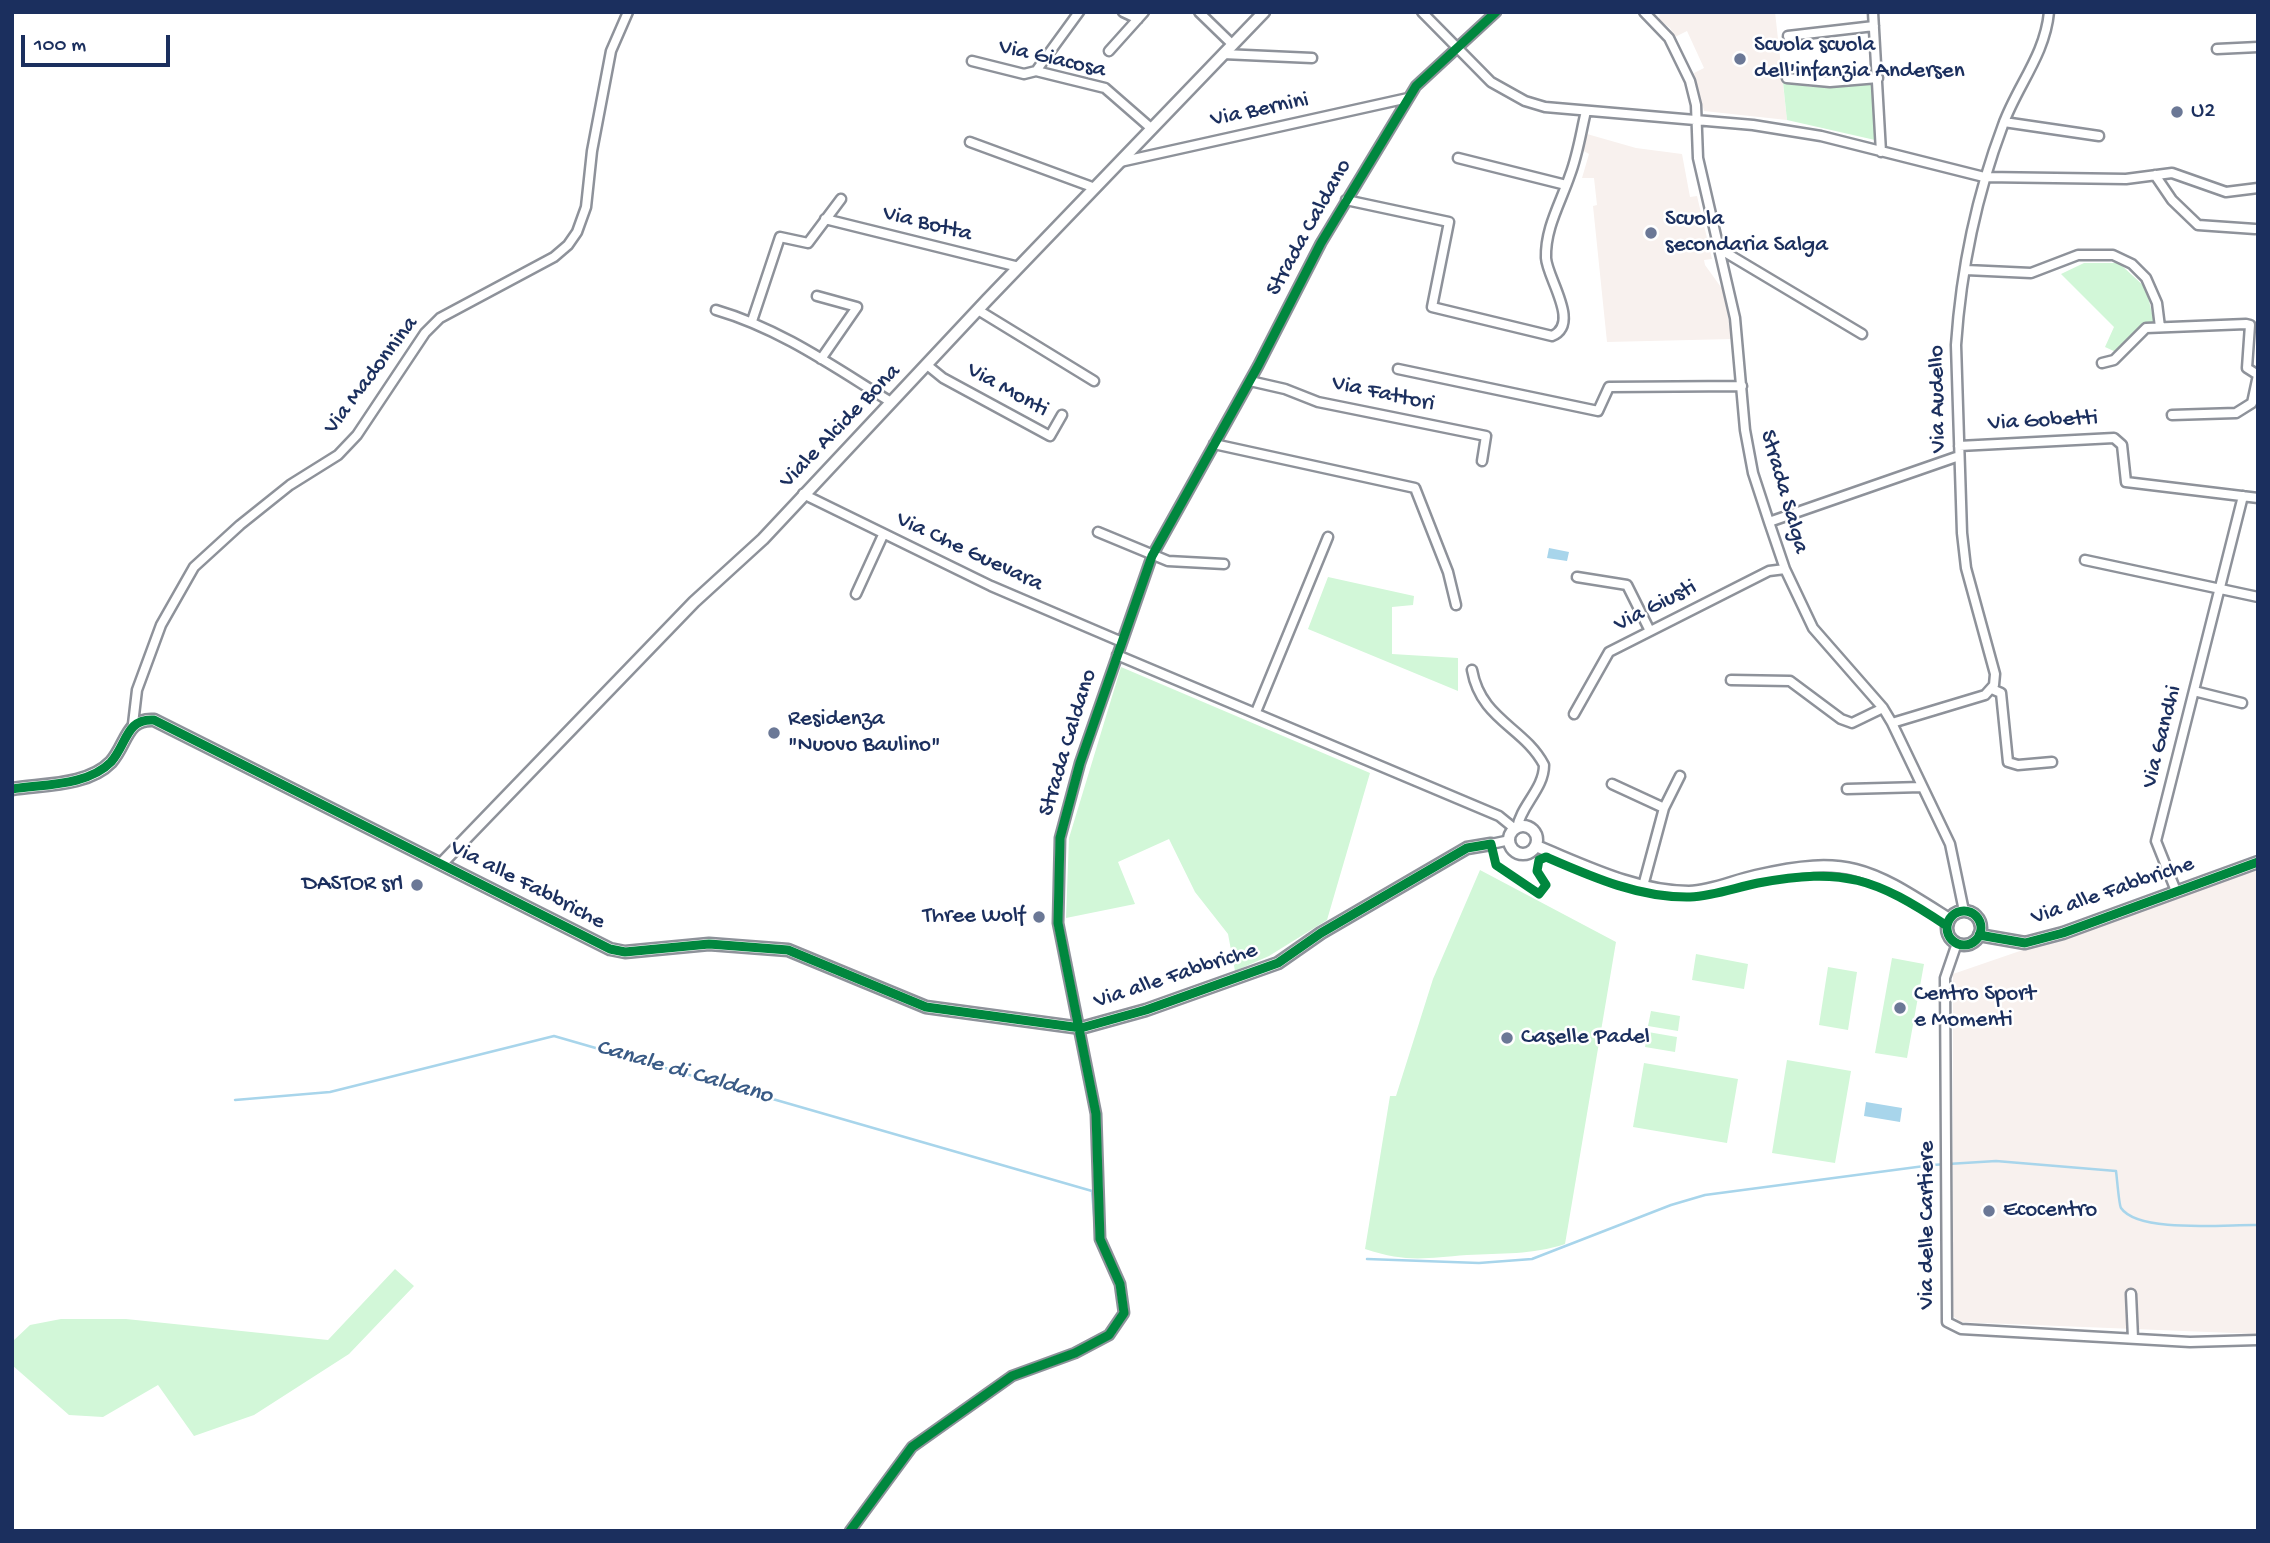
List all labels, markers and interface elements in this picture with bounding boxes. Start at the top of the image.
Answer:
scale bar [24,21,173,65]
place label: Scuola scuola dell'infanzia Andersen [1754,32,1965,86]
text: 100 m [34,34,86,59]
street label: Via Giacosa [996,34,1108,86]
marker: Scuola scuola dell'infanzia Andersen [1732,51,1748,67]
street label: Via Bernini [1208,87,1312,135]
place label: U2 [2191,98,2216,126]
marker: U2 [2169,104,2185,120]
street label: Strada Caldano [1261,155,1359,301]
street label: Via Botta [879,201,975,249]
place label: Scuola secondaria Salga [1665,206,1828,260]
marker: Scuola secondaria Salga [1643,225,1659,241]
street label: Via Madonnina [319,312,425,440]
street label: Via Audello [1924,345,1954,453]
street label: Via Monti [961,357,1053,425]
street label: Viale Alcide Bona [775,359,907,495]
street label: Via Fattori [1329,371,1437,419]
street label: Via Gobetti [1987,405,2099,439]
street label: Strada Salga [1752,427,1814,557]
street label: Via Che Guevara [891,507,1047,599]
street label: Via Giusti [1610,574,1702,640]
street label: Strada Caldano [1034,666,1104,820]
street label: Via Gandhi [2137,683,2189,791]
place label: Residenza "Nuovo Baulino" [788,706,941,760]
marker: Residenza "Nuovo Baulino" [766,725,782,741]
street label: Via alle Fabbriche [445,835,609,937]
street label: Via alle Fabbriche [2028,851,2198,933]
place label: DASTOR srl [302,871,403,899]
marker: DASTOR srl [409,877,425,893]
place label: Three Wolf [923,903,1025,931]
marker: Three Wolf [1031,909,1047,925]
street label: Via alle Fabbriche [1091,938,1261,1016]
place label: Centro Sport e Momenti [1914,981,2036,1035]
marker: Centro Sport e Momenti [1892,1000,1908,1016]
place label: Caselle Padel [1521,1024,1650,1052]
marker: Caselle Padel [1499,1030,1515,1046]
water label: Canale di Caldano [592,1034,776,1112]
street label: Via delle Cartiere [1914,1141,1942,1309]
place label: Ecocentro [2003,1197,2097,1225]
marker: Ecocentro [1981,1203,1997,1219]

